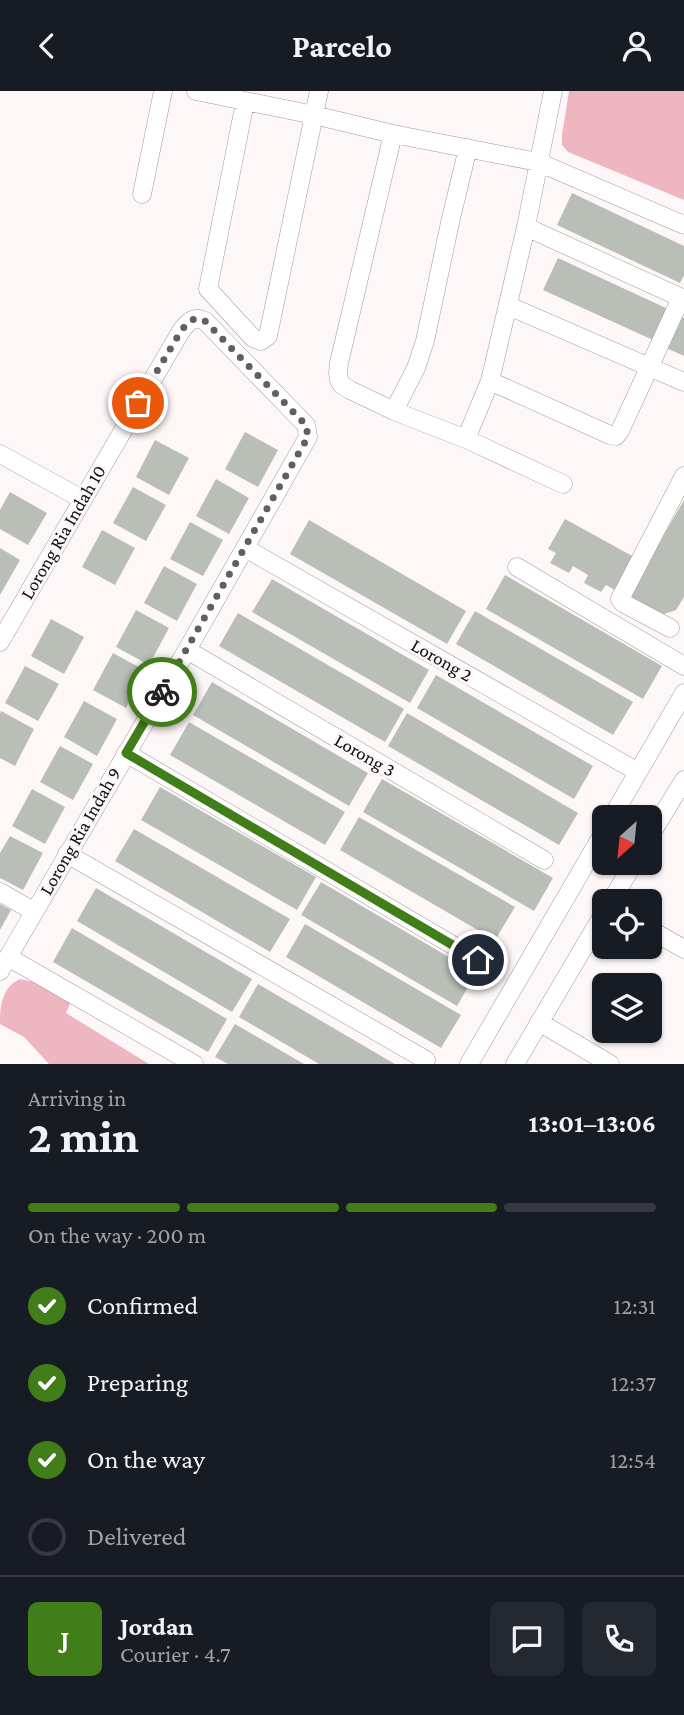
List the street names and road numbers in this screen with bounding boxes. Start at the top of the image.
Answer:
street label: Lorong Ria Indah 10 [16,461,110,603]
street label: Lorong 2 [408,634,476,686]
street label: Lorong 3 [331,729,399,781]
street label: Lorong Ria Indah 9 [35,764,125,898]

